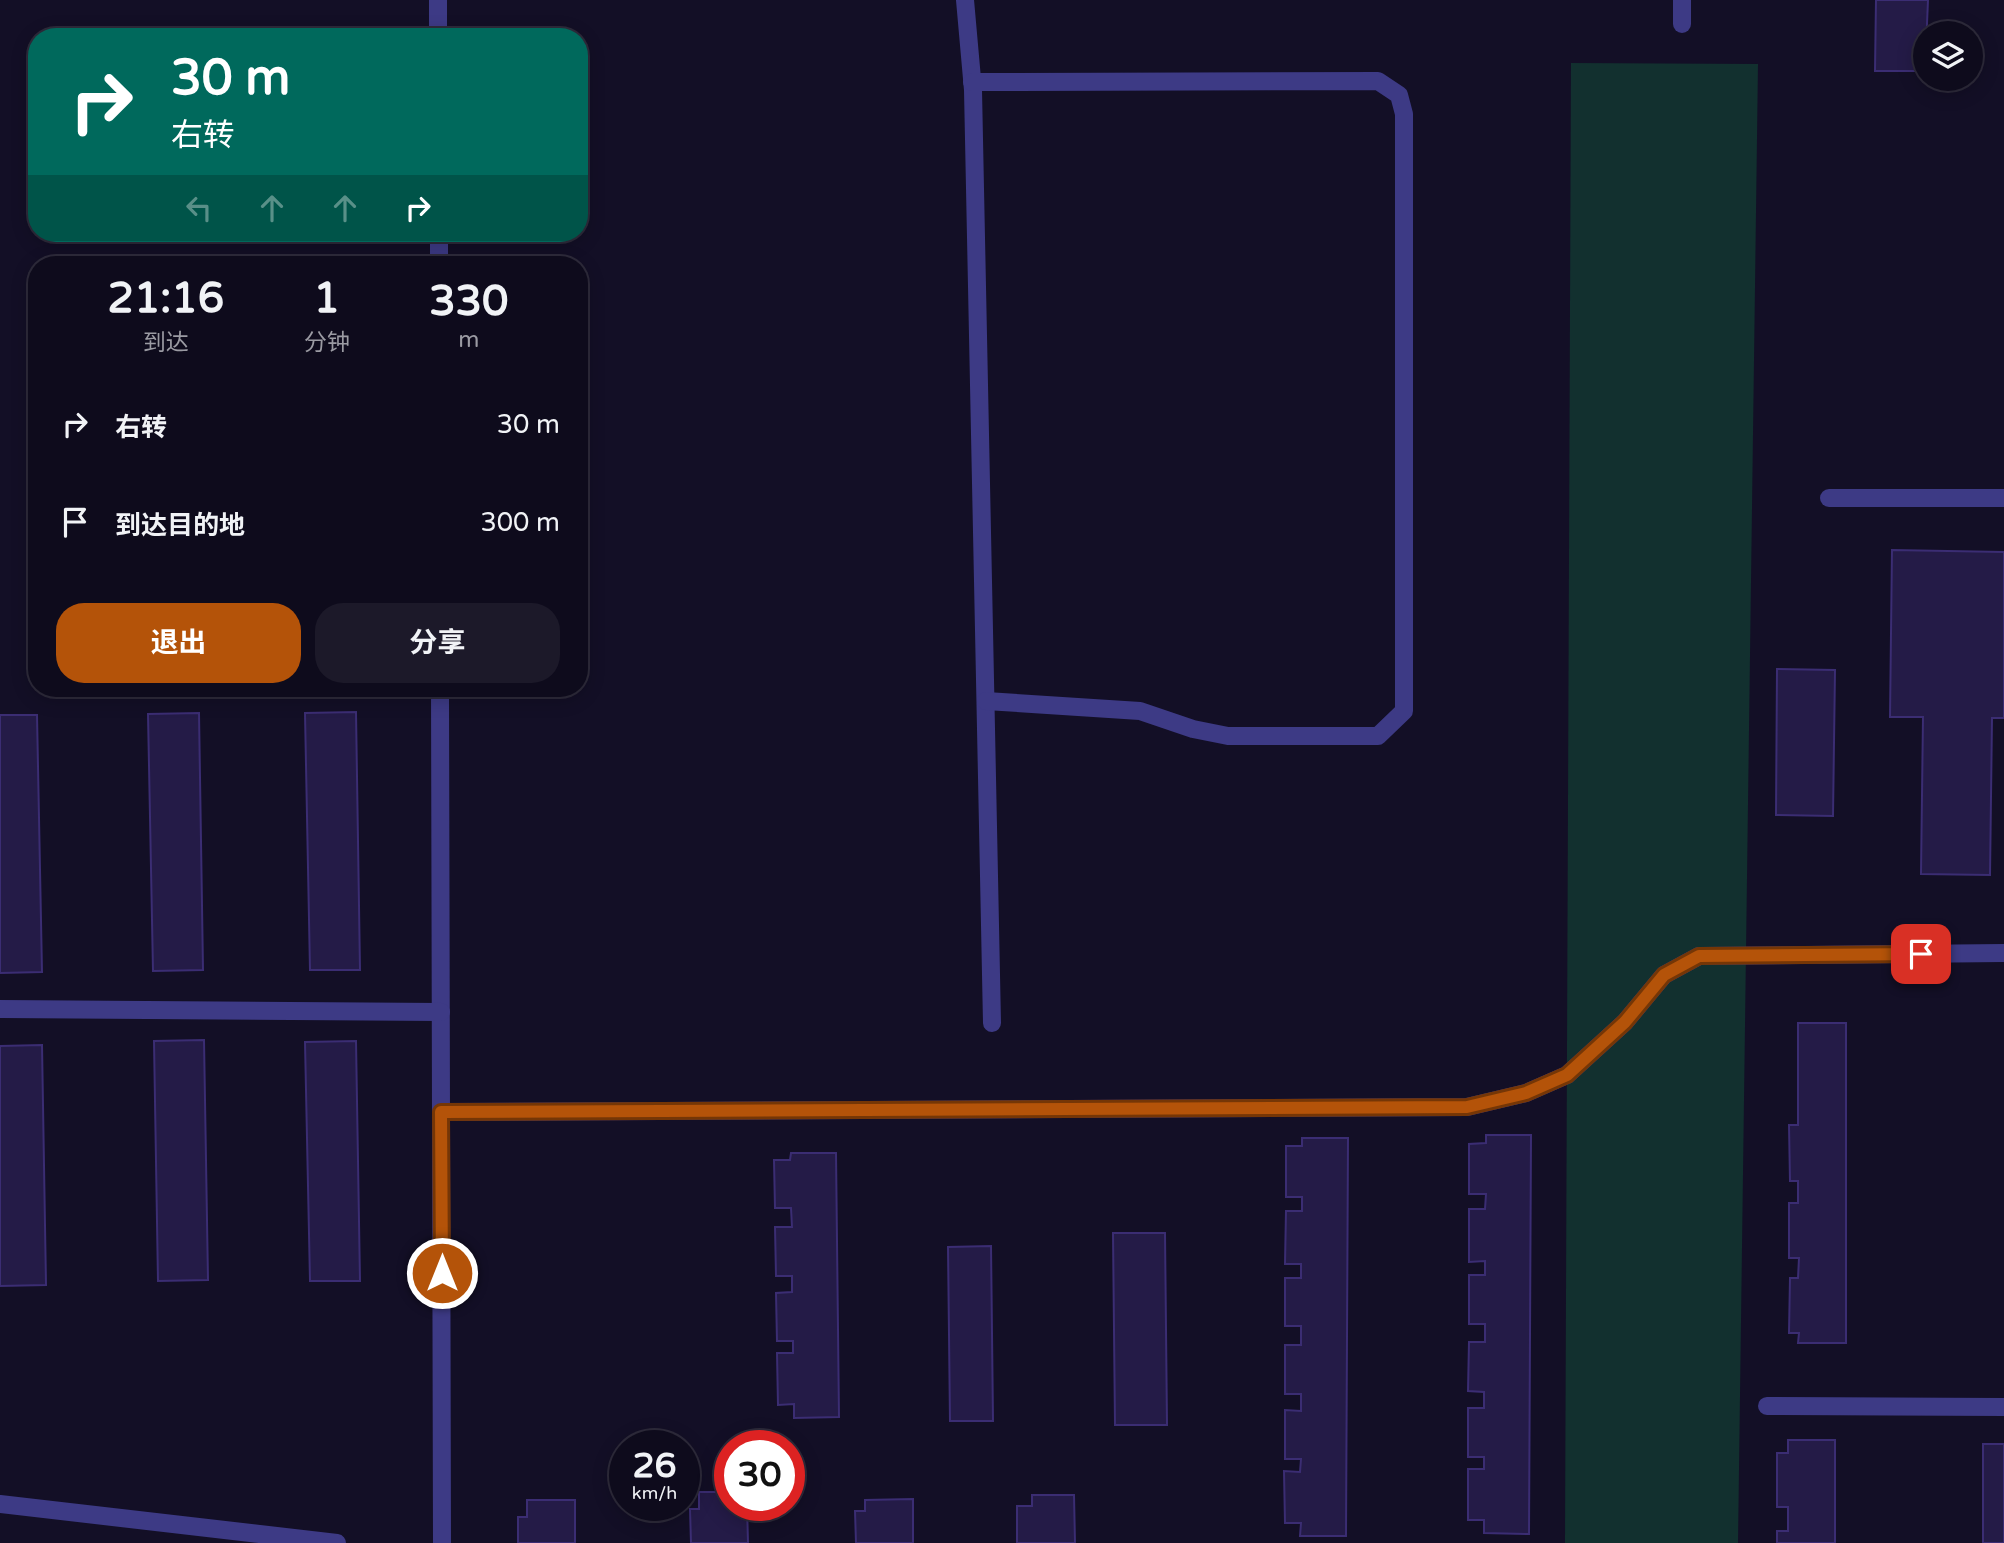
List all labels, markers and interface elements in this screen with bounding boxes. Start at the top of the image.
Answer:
map controls [1913,21,1983,91]
button: layers [1913,21,1983,91]
text: 30 m [171,49,290,108]
icon: right [56,56,147,147]
text: 右转 [171,117,235,155]
icon: left [180,189,218,227]
icon: ahead [253,189,291,227]
icon: ahead [326,189,364,227]
icon: right [399,189,437,227]
text: 21:16 [108,273,224,324]
text: 1 [313,273,340,324]
text: 330 [429,276,508,327]
text: m [458,326,479,354]
text: 到达 [143,329,189,357]
text: 分钟 [304,329,350,357]
icon: right [56,405,94,443]
text: 30 m [497,409,560,440]
text: 右转 [115,412,167,443]
icon: arrive [56,503,94,541]
text: 300 m [480,507,560,538]
text: 到达目的地 [115,510,245,541]
button: 退出 [56,603,301,683]
button: 分享 [315,603,560,683]
pin [1891,924,1951,984]
icon: arrive [1902,935,1940,973]
position arrow [405,1236,479,1310]
speed limit sign: 30 [714,1430,805,1521]
text: 26 [633,1445,676,1487]
text: km/h [632,1482,677,1504]

